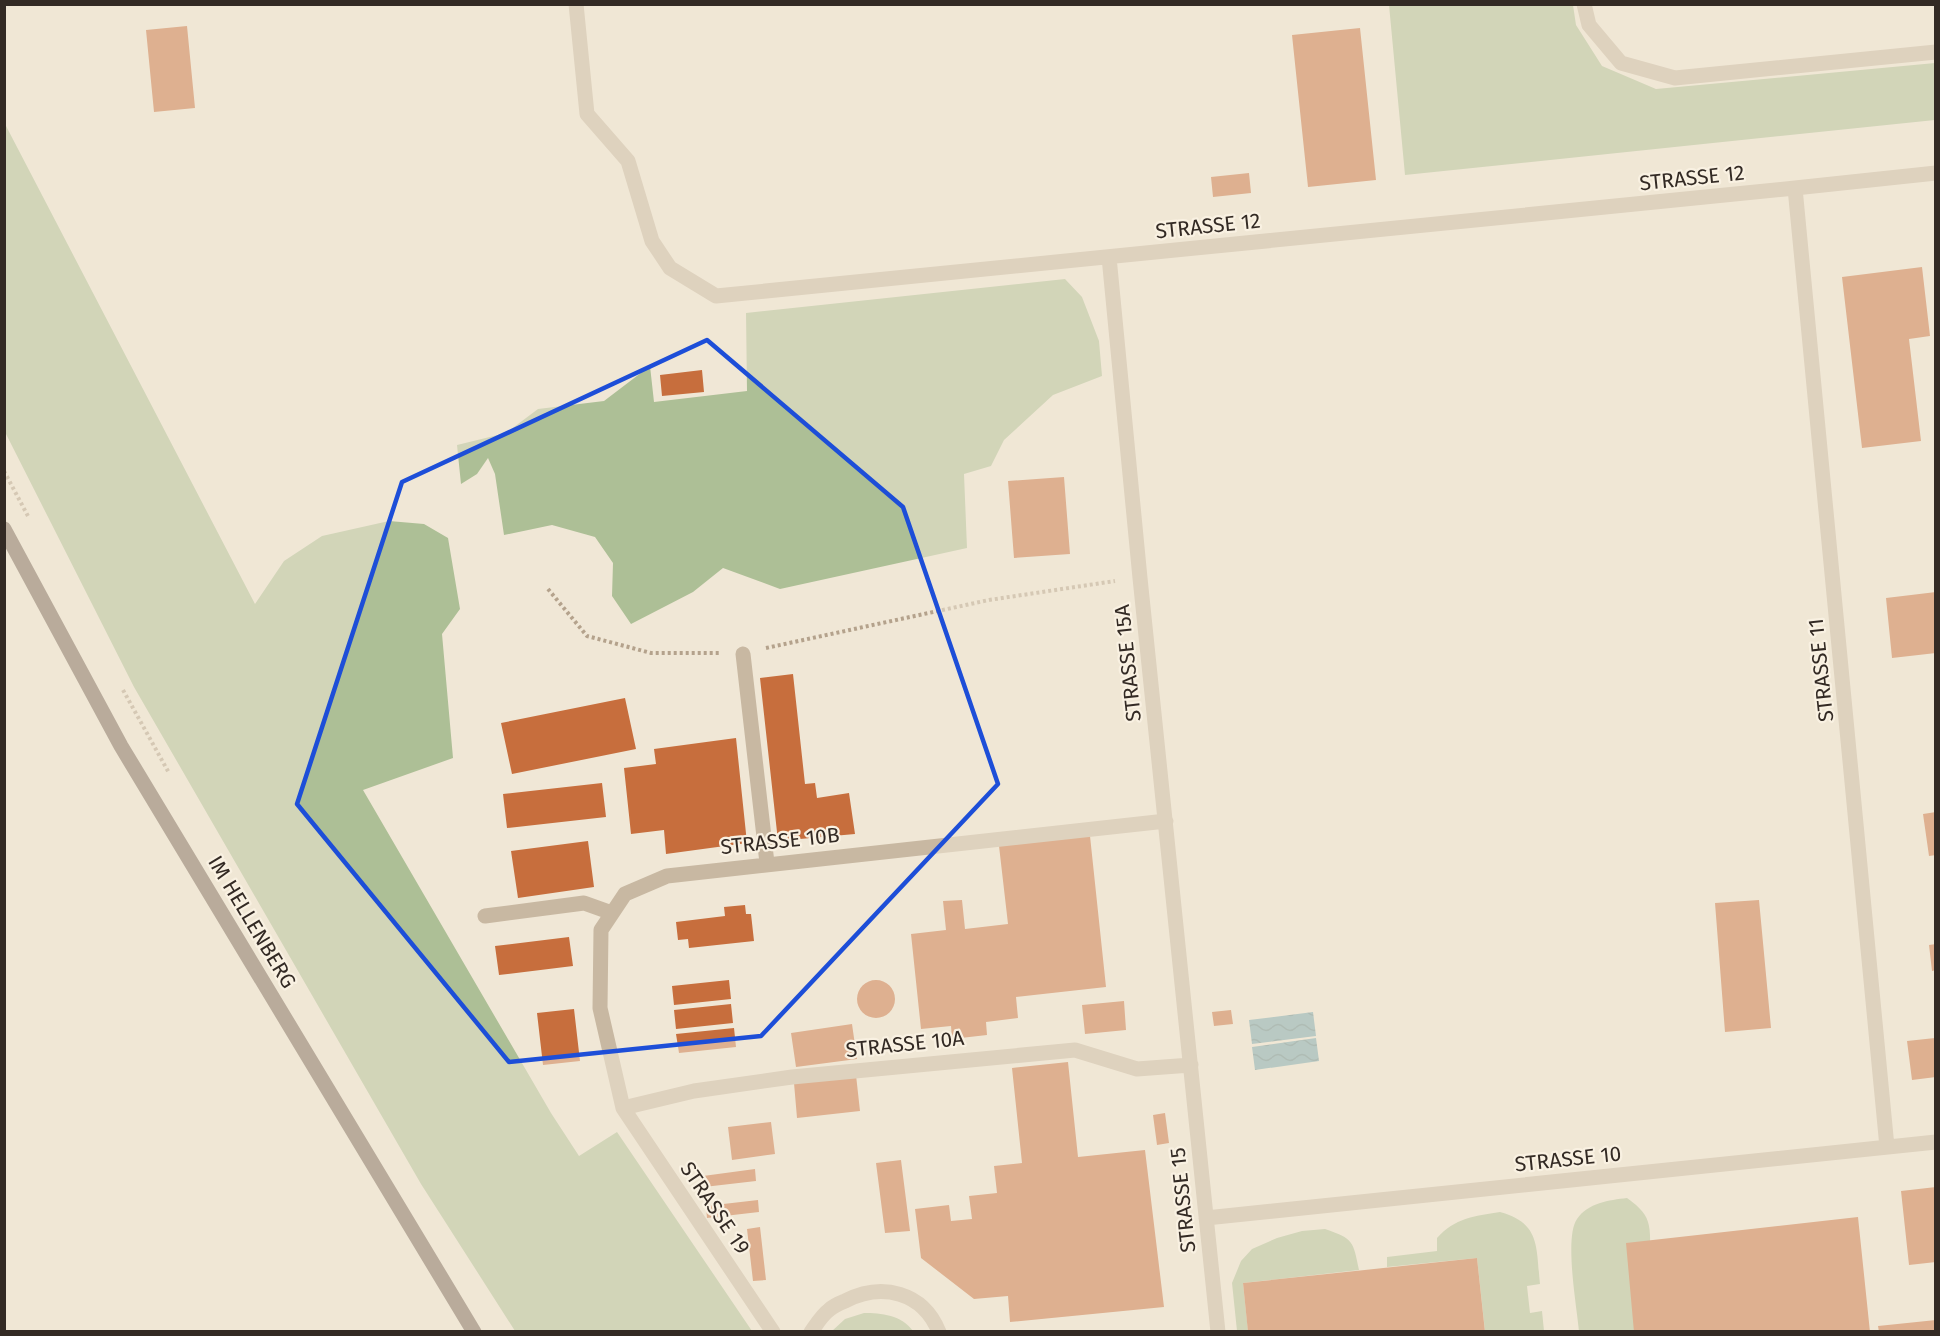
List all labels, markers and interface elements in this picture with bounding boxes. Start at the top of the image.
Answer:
street label: STRASSE 12 [1638,160,1746,196]
street label: STRASSE 12 [1154,208,1262,244]
street label: STRASSE 15A [1109,603,1147,723]
street label: STRASSE 11 [1803,617,1839,723]
street label: STRASSE 10B [719,822,841,860]
street label: IM HELLENBERG [202,851,302,993]
street label: STRASSE 10A [845,1025,965,1063]
street label: STRASSE 10 [1514,1140,1622,1178]
street label: STRASSE 15 [1165,1146,1201,1254]
street label: STRASSE 19 [675,1157,755,1259]

